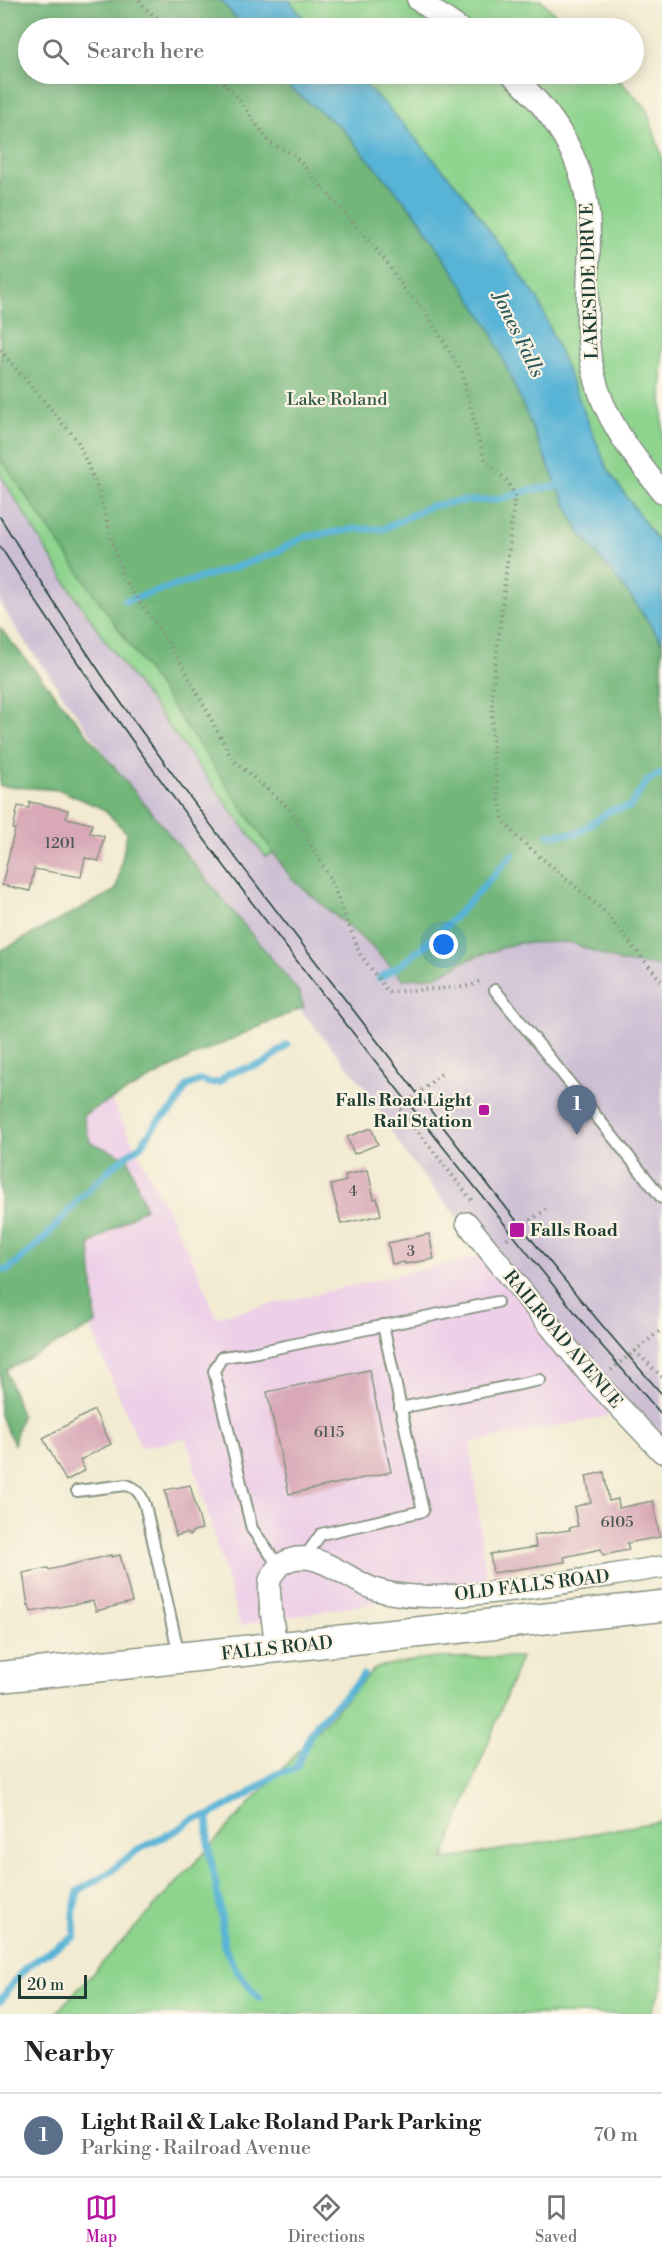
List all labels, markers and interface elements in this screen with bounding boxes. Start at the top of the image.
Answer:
search box [18,18,644,84]
icon: search [39,35,72,68]
text: Search here [87,38,204,65]
street label: LAKESIDE DRIVE [575,202,604,360]
water label: Jones Falls [485,286,549,382]
park label: Lake Roland [287,388,388,411]
house number: 1201 [44,834,76,853]
your location [429,930,458,959]
pin: 1 [558,1086,596,1135]
place label: Falls Road Light Rail Station [335,1089,473,1133]
marker: Falls Road Light Rail Station [477,1103,491,1117]
house number: 4 [349,1182,358,1201]
place label: Falls Road [530,1219,618,1242]
marker: Falls Road [508,1221,526,1239]
house number: 3 [407,1242,415,1261]
street label: RAILROAD AVENUE [498,1265,627,1413]
house number: 6115 [314,1423,344,1442]
house number: 6105 [601,1513,633,1532]
street label: OLD FALLS ROAD [453,1565,611,1606]
street label: FALLS ROAD [220,1631,334,1666]
scale bar [18,1972,87,2000]
text: 20 m [27,1975,64,1995]
text: Nearby [24,2037,114,2069]
text: Light Rail & Lake Roland Park Parking [81,2109,481,2136]
text: 1 [39,2123,48,2148]
text: 70 m [594,2123,638,2148]
text: Parking · Railroad Avenue [81,2136,311,2161]
tab: Map [85,2191,118,2247]
tab: Directions [288,2191,365,2247]
tab: Saved [535,2191,577,2247]

